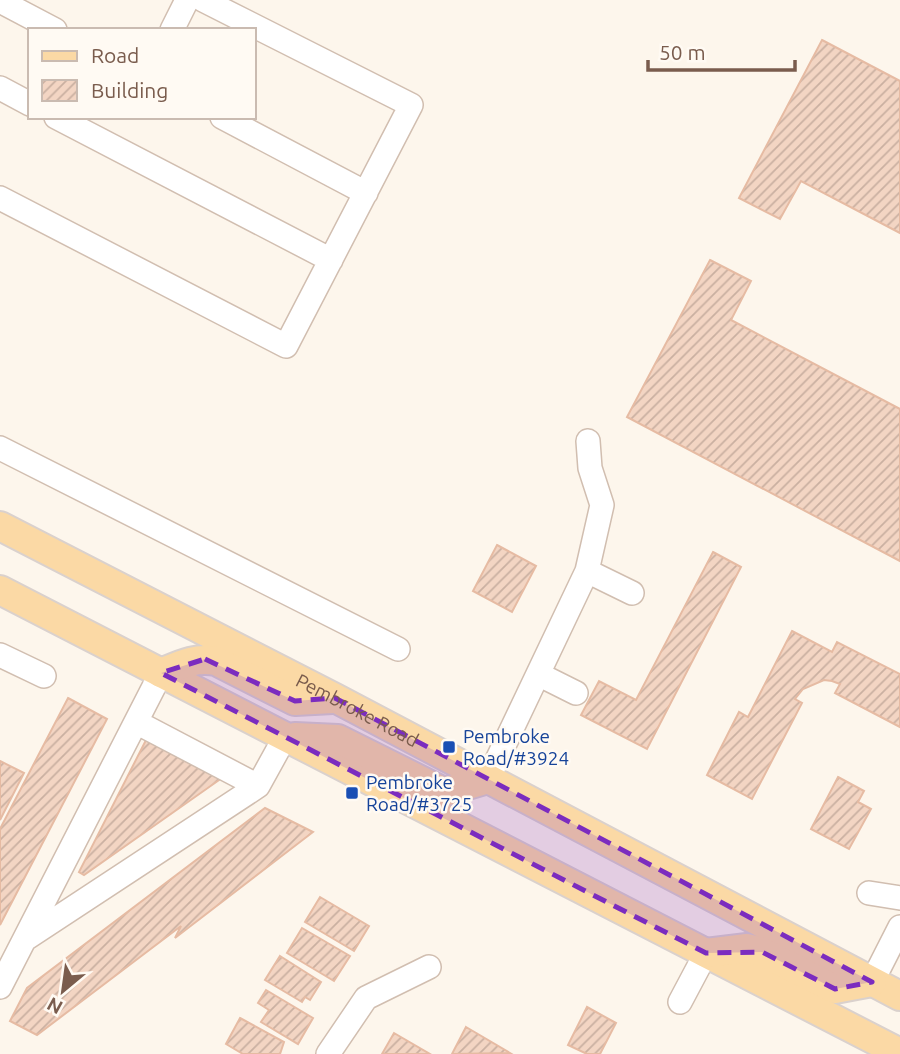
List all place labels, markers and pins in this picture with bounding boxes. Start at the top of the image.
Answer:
place label: Pembroke Road/#3924 [463,725,569,769]
marker: Pembroke Road/#3924 [441,739,457,755]
place label: Pembroke Road/#3725 [366,771,472,815]
marker: Pembroke Road/#3725 [344,785,360,801]

